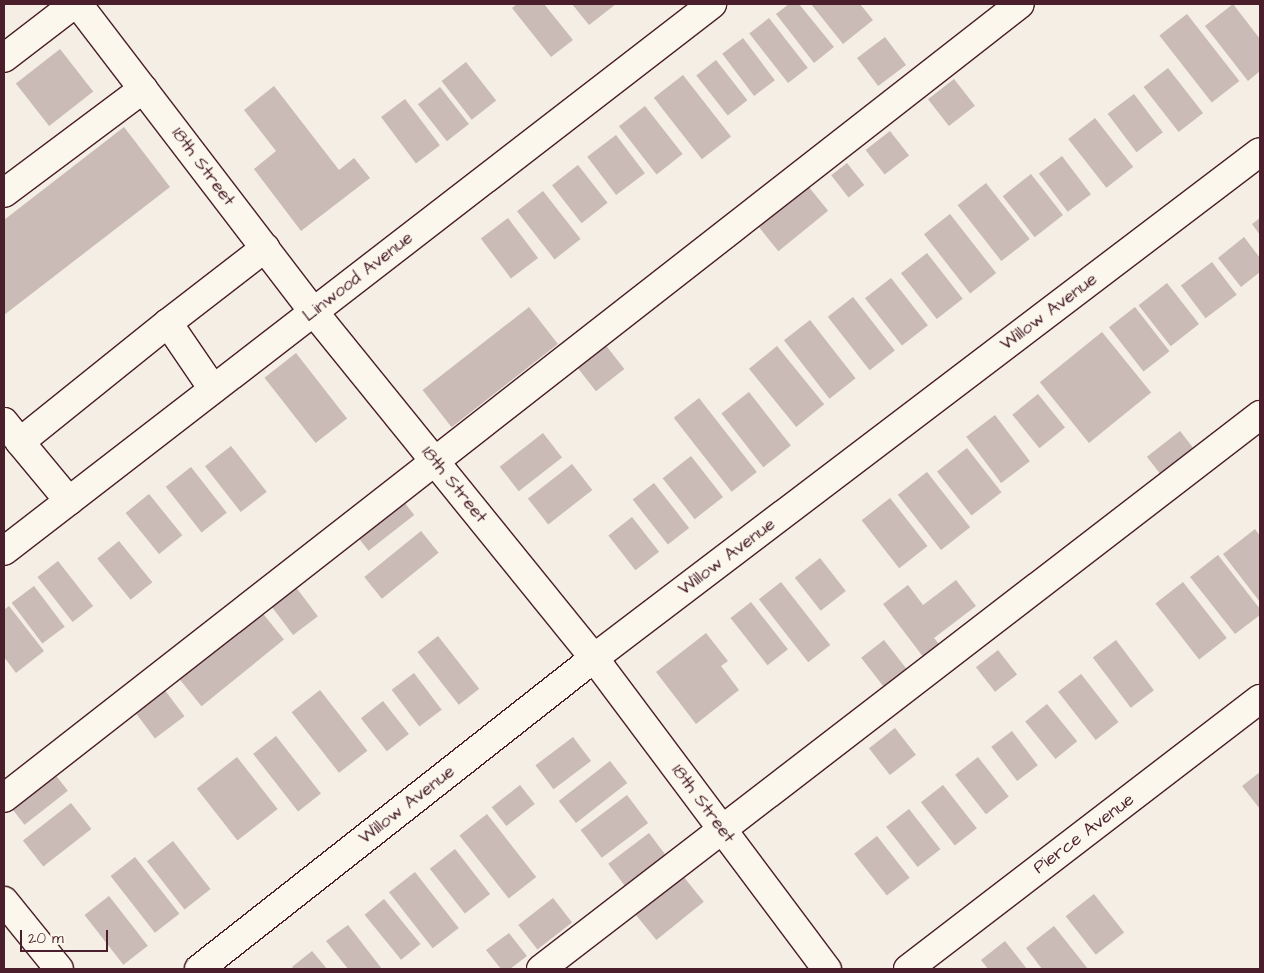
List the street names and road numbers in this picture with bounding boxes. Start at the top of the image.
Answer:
street label: 18th Street [166,123,240,211]
street label: Linwood Avenue [299,227,417,327]
street label: Willow Avenue [996,269,1102,355]
street label: 18th Street [416,442,492,528]
street label: Willow Avenue [674,514,780,600]
street label: 18th Street [666,760,740,848]
street label: Willow Avenue [355,761,459,849]
street label: Pierce Avenue [1029,789,1139,879]

